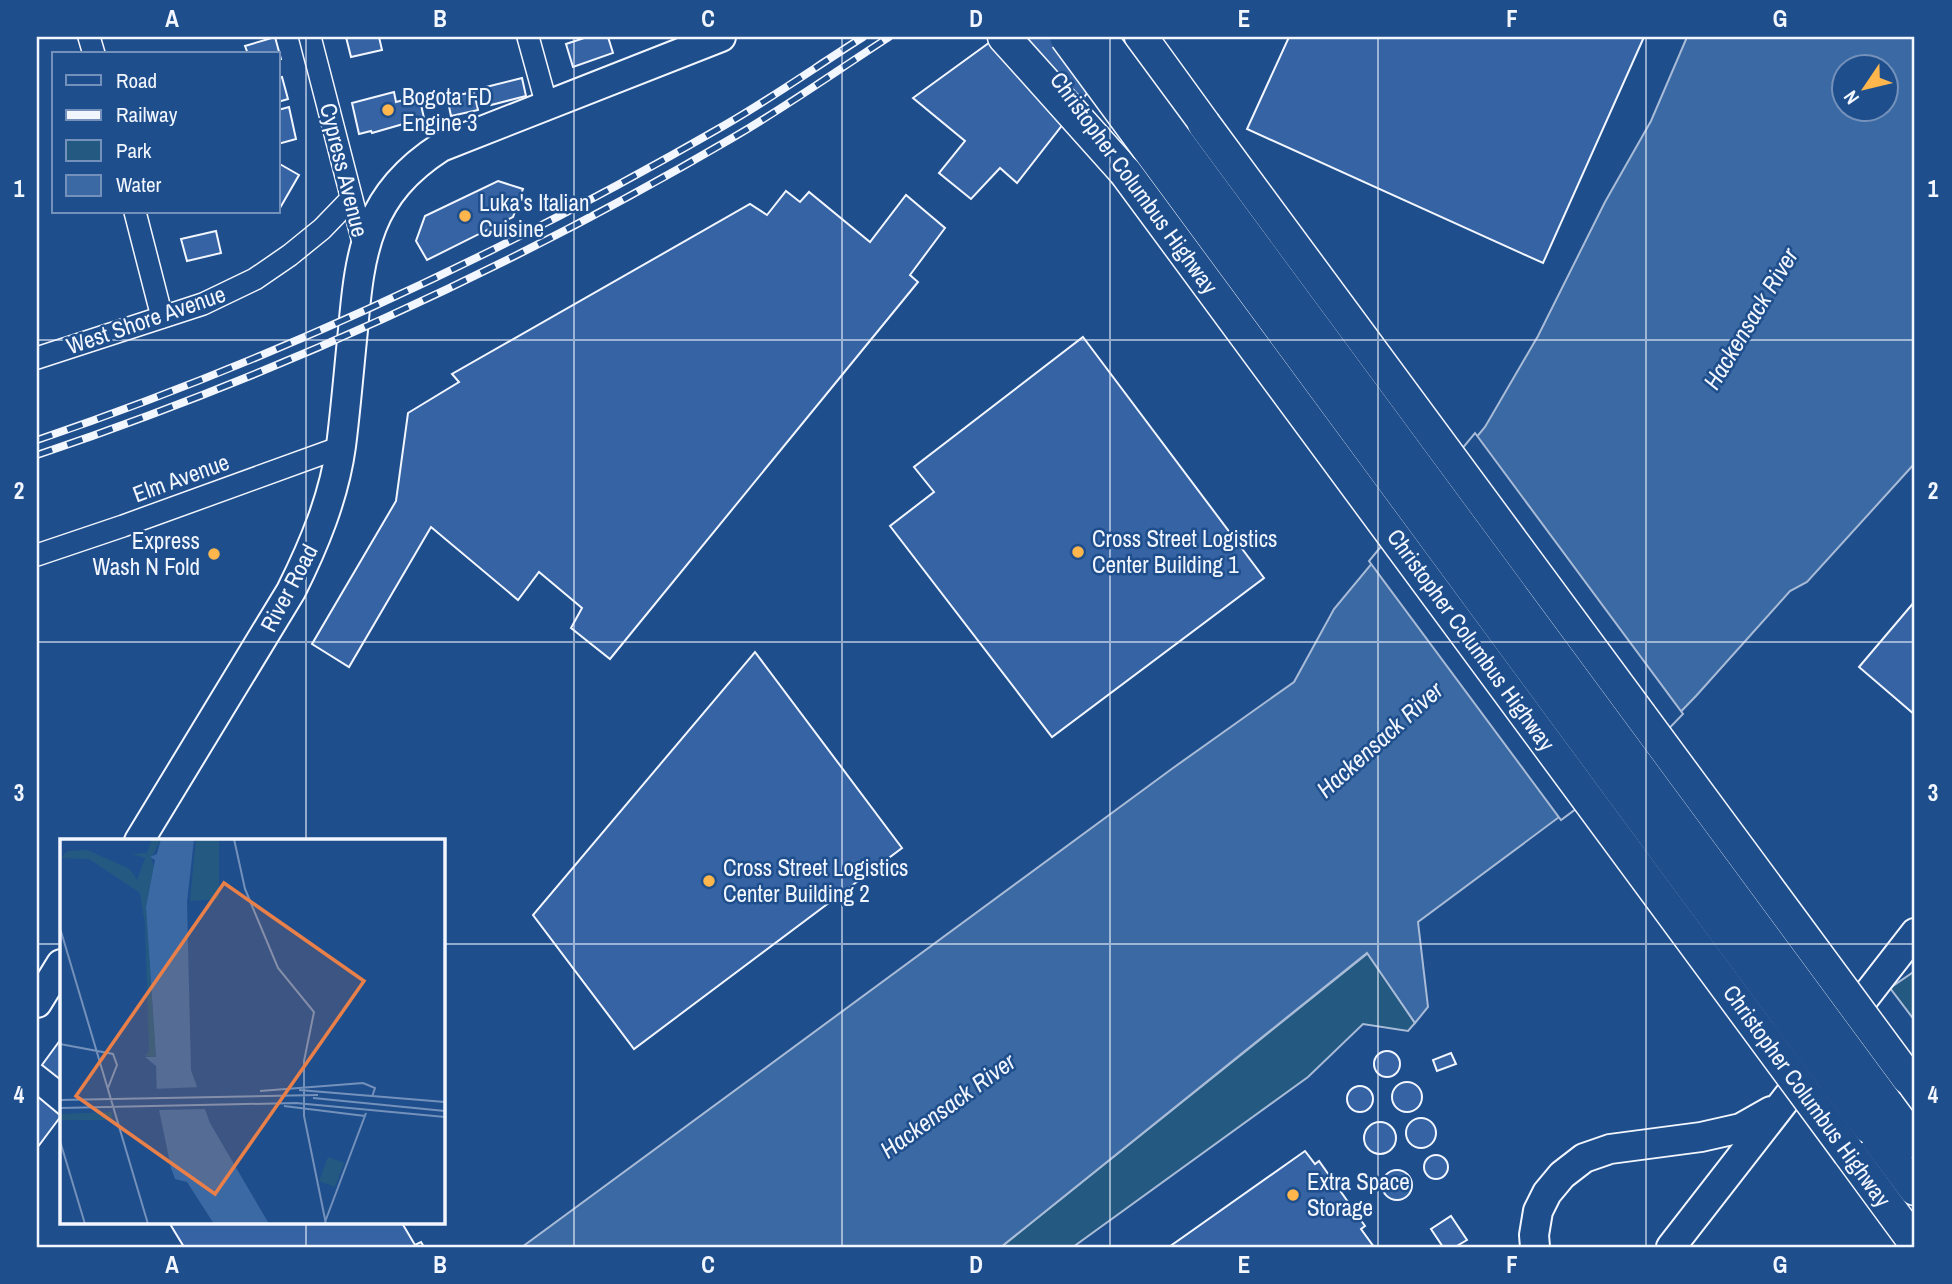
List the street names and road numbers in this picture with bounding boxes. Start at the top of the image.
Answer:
street label: Christopher Columbus Highway [1043,65,1226,300]
street label: Cypress Avenue [313,100,376,240]
street label: West Shore Avenue [62,278,229,361]
street label: Elm Avenue [128,446,233,509]
street label: Christopher Columbus Highway [1380,522,1563,757]
street label: River Road [252,538,325,637]
street label: Christopher Columbus Highway [1716,978,1899,1213]

